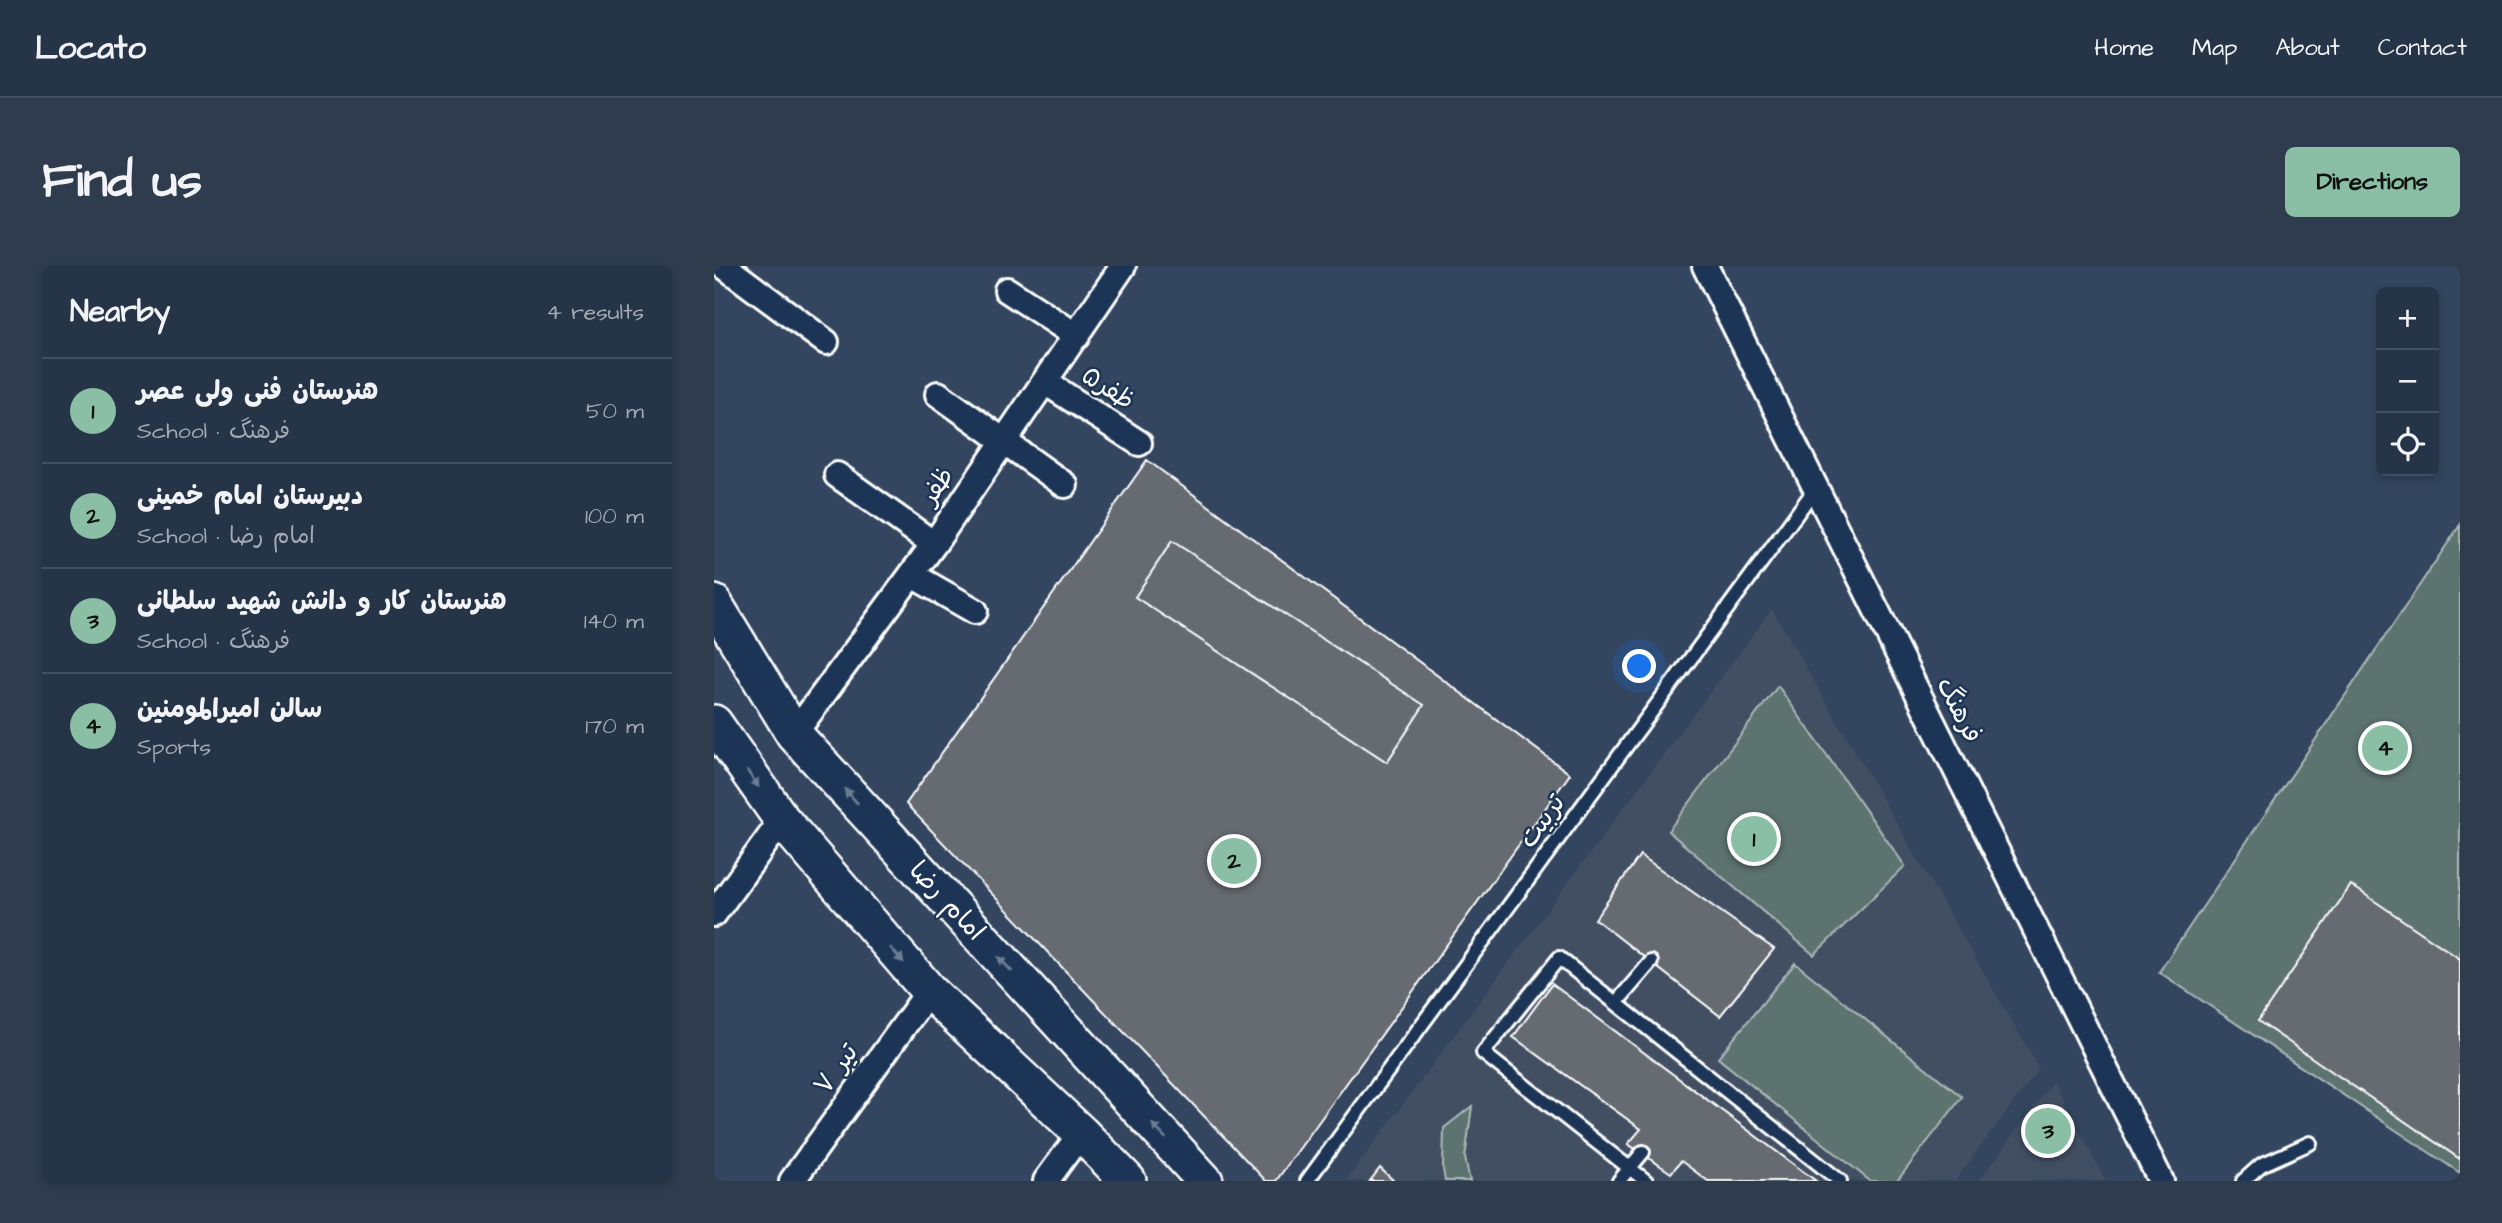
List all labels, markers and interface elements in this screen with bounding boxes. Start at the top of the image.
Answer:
text: Locato [35,25,146,71]
text: Home [2094,31,2154,65]
text: Map [2192,31,2237,65]
text: About [2275,31,2340,65]
text: Contact [2378,31,2467,65]
button: Directions [2285,147,2460,217]
text: Find us [42,148,202,216]
map controls [2376,287,2439,476]
button: + [2376,287,2439,350]
text: Nearby [70,291,170,333]
text: 4 results [546,296,644,328]
button: − [2376,350,2439,413]
street label: ظفر۵ [1074,357,1142,419]
text: هنرستان فنی ولی عصر [137,373,378,409]
text: 1 [92,395,94,427]
text: 50 m [586,395,644,427]
button: locate [2376,413,2439,476]
text: School · فرهنگ [137,415,290,447]
street label: ظفر [910,460,963,514]
text: دبیرستان امام خمینی [137,478,363,514]
text: 2 [86,500,100,532]
text: 100 m [585,500,644,532]
text: School · امام رضا [137,520,315,552]
text: هنرستان کار و دانش شهید سلطانی [137,583,506,619]
text: 3 [87,605,99,637]
text: 140 m [584,605,644,637]
text: School · فرهنگ [137,625,290,657]
your location [1622,649,1656,683]
street label: فرهنگ [1927,671,1991,749]
text: سالن امیرالمومنین [137,691,322,727]
text: 4 [85,710,101,742]
text: 170 m [585,710,644,742]
pin: 4 [2362,722,2408,774]
text: Sports [137,731,211,763]
one-way arrow [746,770,760,788]
street label: تربیت [1510,786,1574,855]
one-way arrow [843,788,859,805]
pin: 1 [1731,813,1777,865]
pin: 2 [1211,835,1257,887]
street label: امام رضا [900,853,993,950]
one-way arrow [889,946,904,963]
one-way arrow [997,956,1013,973]
street label: ۷ تیر [805,1036,867,1102]
pin: 3 [2025,1105,2071,1157]
one-way arrow [1151,1123,1167,1140]

